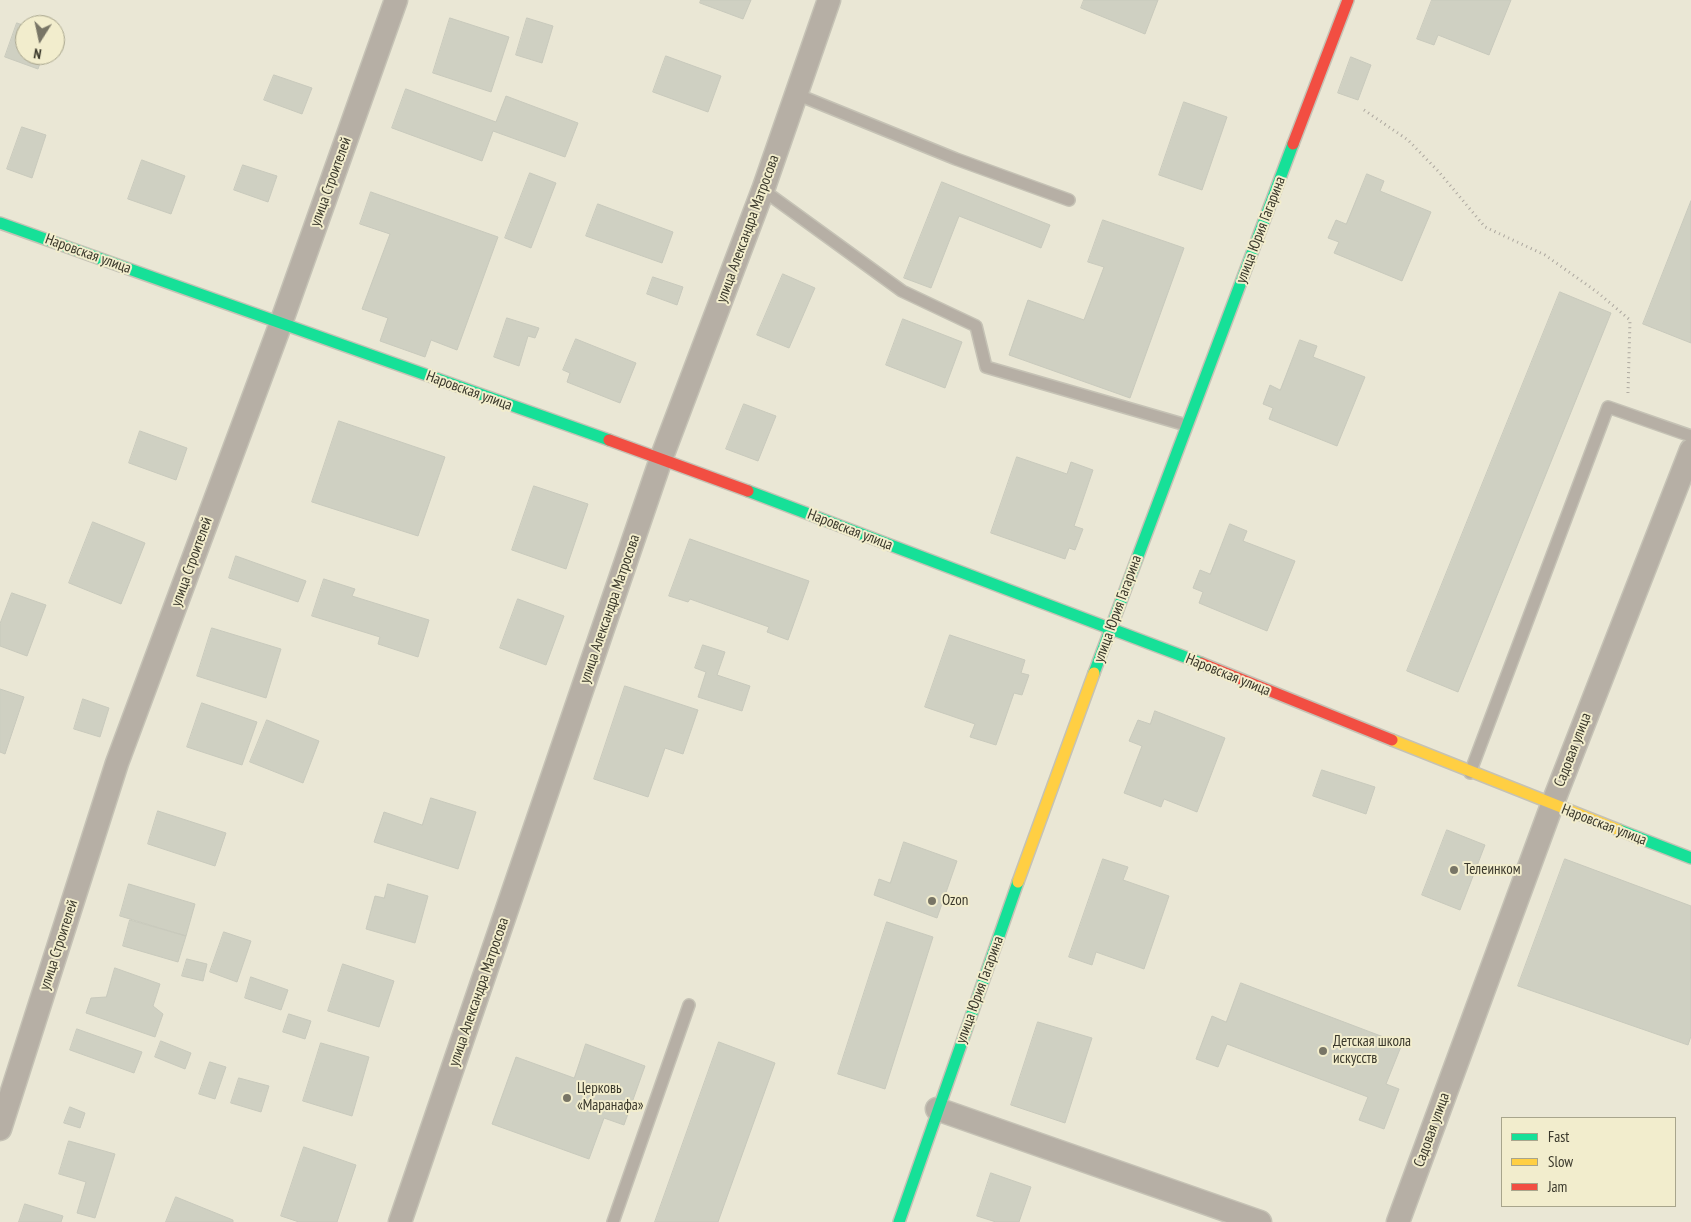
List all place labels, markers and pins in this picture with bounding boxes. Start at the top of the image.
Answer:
place label: Телеинком [1464,861,1521,879]
marker: Телеинком [1448,864,1460,876]
place label: Ozon [942,892,968,910]
marker: Ozon [926,895,938,907]
place label: Детская школа искусств [1333,1033,1411,1068]
marker: Детская школа искусств [1317,1045,1329,1057]
place label: Церковь «Маранафа» [577,1080,643,1115]
marker: Церковь «Маранафа» [561,1092,573,1104]

